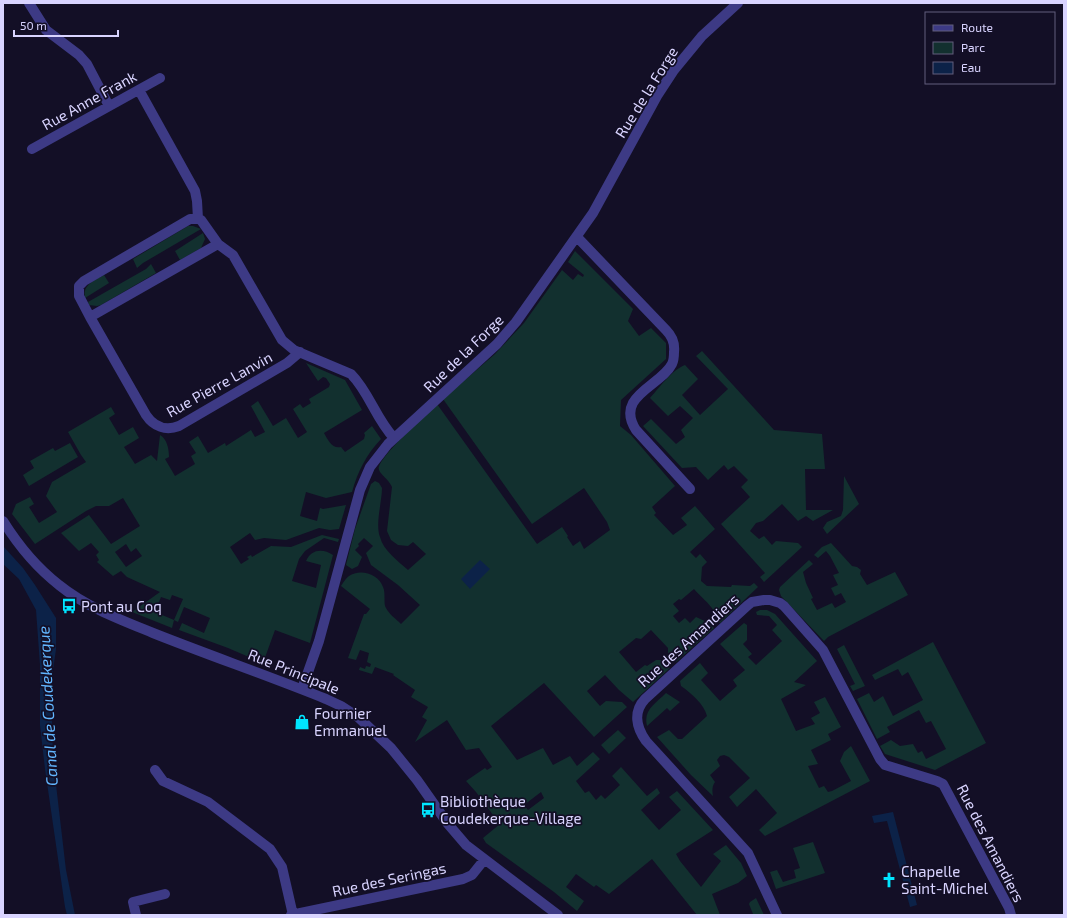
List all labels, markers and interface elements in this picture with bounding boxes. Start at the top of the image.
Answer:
scale bar [14,12,118,38]
legend [925,12,1055,84]
text: 50 m [20,18,47,32]
text: Route [961,20,993,34]
text: Parc [961,40,985,54]
street label: Rue de la Forge [611,43,681,141]
text: Eau [961,60,981,74]
street label: Rue Anne Frank [39,66,140,133]
street label: Rue de la Forge [419,310,507,396]
street label: Rue Pierre Lanvin [163,347,275,421]
street label: Rue des Amandiers [634,590,742,690]
bus stop icon: Pont au Coq [60,597,78,615]
place label: Pont au Coq [81,597,162,615]
water label: Canal de Coudekerque [33,625,61,787]
street label: Rue Principale [246,644,342,698]
place label: Fournier Emmanuel [314,704,387,739]
shop icon: Fournier Emmanuel [293,713,311,731]
street label: Rue des Amandiers [953,781,1029,905]
place label: Bibliothèque Coudekerque-Village [440,792,582,827]
bus stop icon: Bibliothèque Coudekerque-Village [419,801,437,819]
street label: Rue des Seringas [330,858,448,900]
place label: Chapelle Saint-Michel [901,862,988,897]
church icon: Chapelle Saint-Michel [880,871,898,889]

